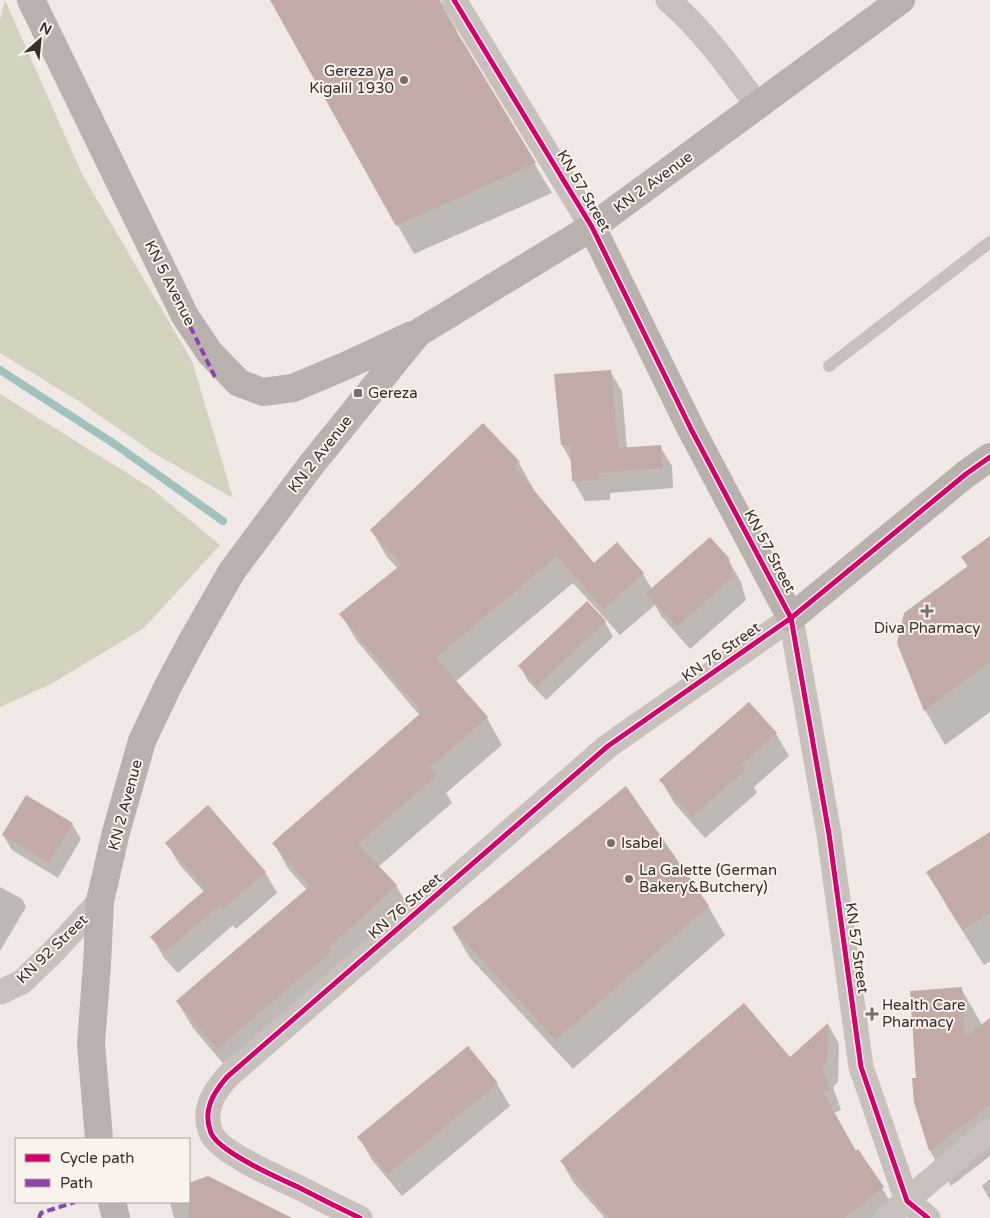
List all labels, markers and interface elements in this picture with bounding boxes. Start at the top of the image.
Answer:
north arrow [15,15,65,65]
text: N [37,19,55,39]
place label: Gereza ya KigaliI 1930 [309,62,394,97]
marker: Gereza ya KigaliI 1930 [398,74,410,86]
street label: KN 57 Street [553,147,615,235]
street label: KN 2 Avenue [610,147,696,217]
street label: KN 5 Avenue [141,237,199,329]
place label: Gereza [368,384,418,402]
marker: Gereza [352,387,364,399]
street label: KN 2 Avenue [284,412,356,496]
street label: KN 57 Street [741,506,800,596]
marker: Diva Pharmacy [921,605,933,617]
street label: KN 76 Street [678,618,764,686]
place label: Diva Pharmacy [874,619,980,637]
street label: KN 2 Avenue [104,758,146,852]
place label: Isabel [621,834,662,852]
marker: Isabel [605,837,617,849]
place label: La Galette (German Bakery&Butchery) [639,861,777,896]
street label: KN 76 Street [365,869,446,943]
marker: La Galette (German Bakery&Butchery) [623,873,635,885]
street label: KN 57 Street [842,901,872,995]
street label: KN 92 Street [13,911,91,987]
place label: Health Care Pharmacy [882,996,965,1031]
marker: Health Care Pharmacy [866,1008,878,1020]
legend [15,1138,190,1203]
text: Cycle path [60,1149,134,1167]
text: Path [60,1174,93,1192]

